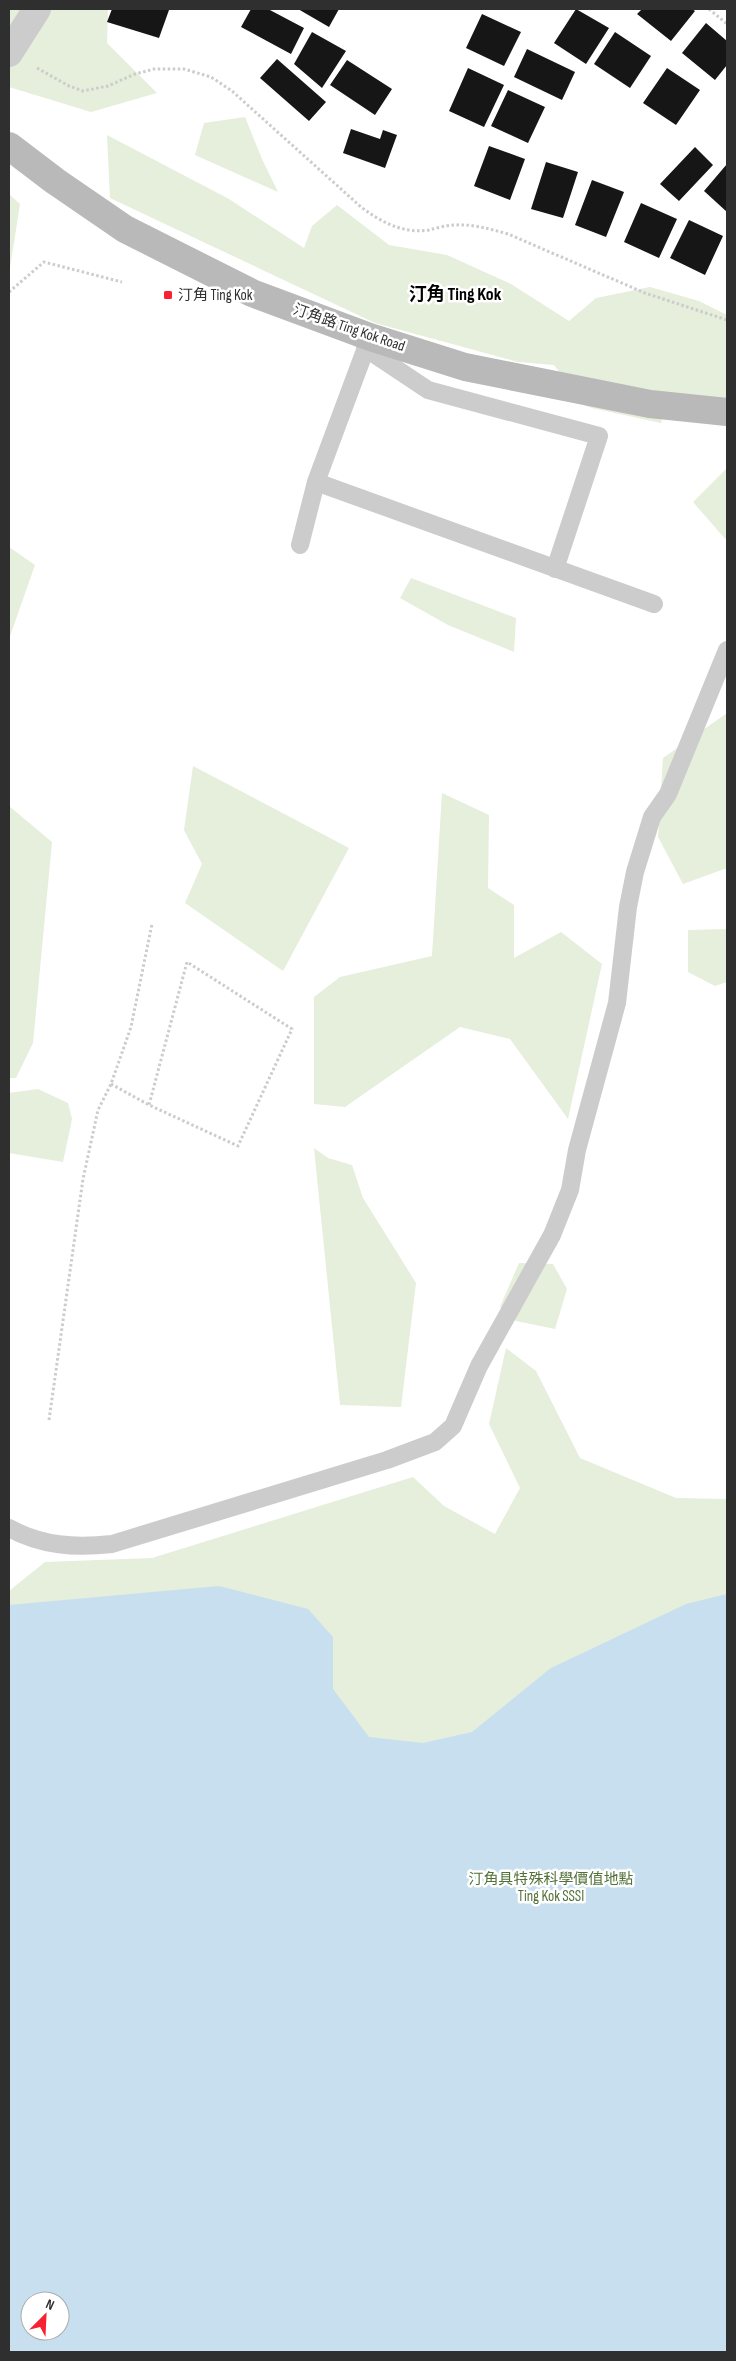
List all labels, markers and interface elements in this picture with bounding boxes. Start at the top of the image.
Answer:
district label: 汀角 Ting Kok [409,283,502,305]
place label: 汀角 Ting Kok [178,286,253,305]
marker: 汀角 Ting Kok [162,289,174,301]
street label: 汀角路 Ting Kok Road [291,300,407,356]
park label: 汀角具特殊科學價值地點 Ting Kok SSSI [468,1870,634,1906]
north arrow [20,2291,70,2341]
text: N [43,2295,57,2314]

